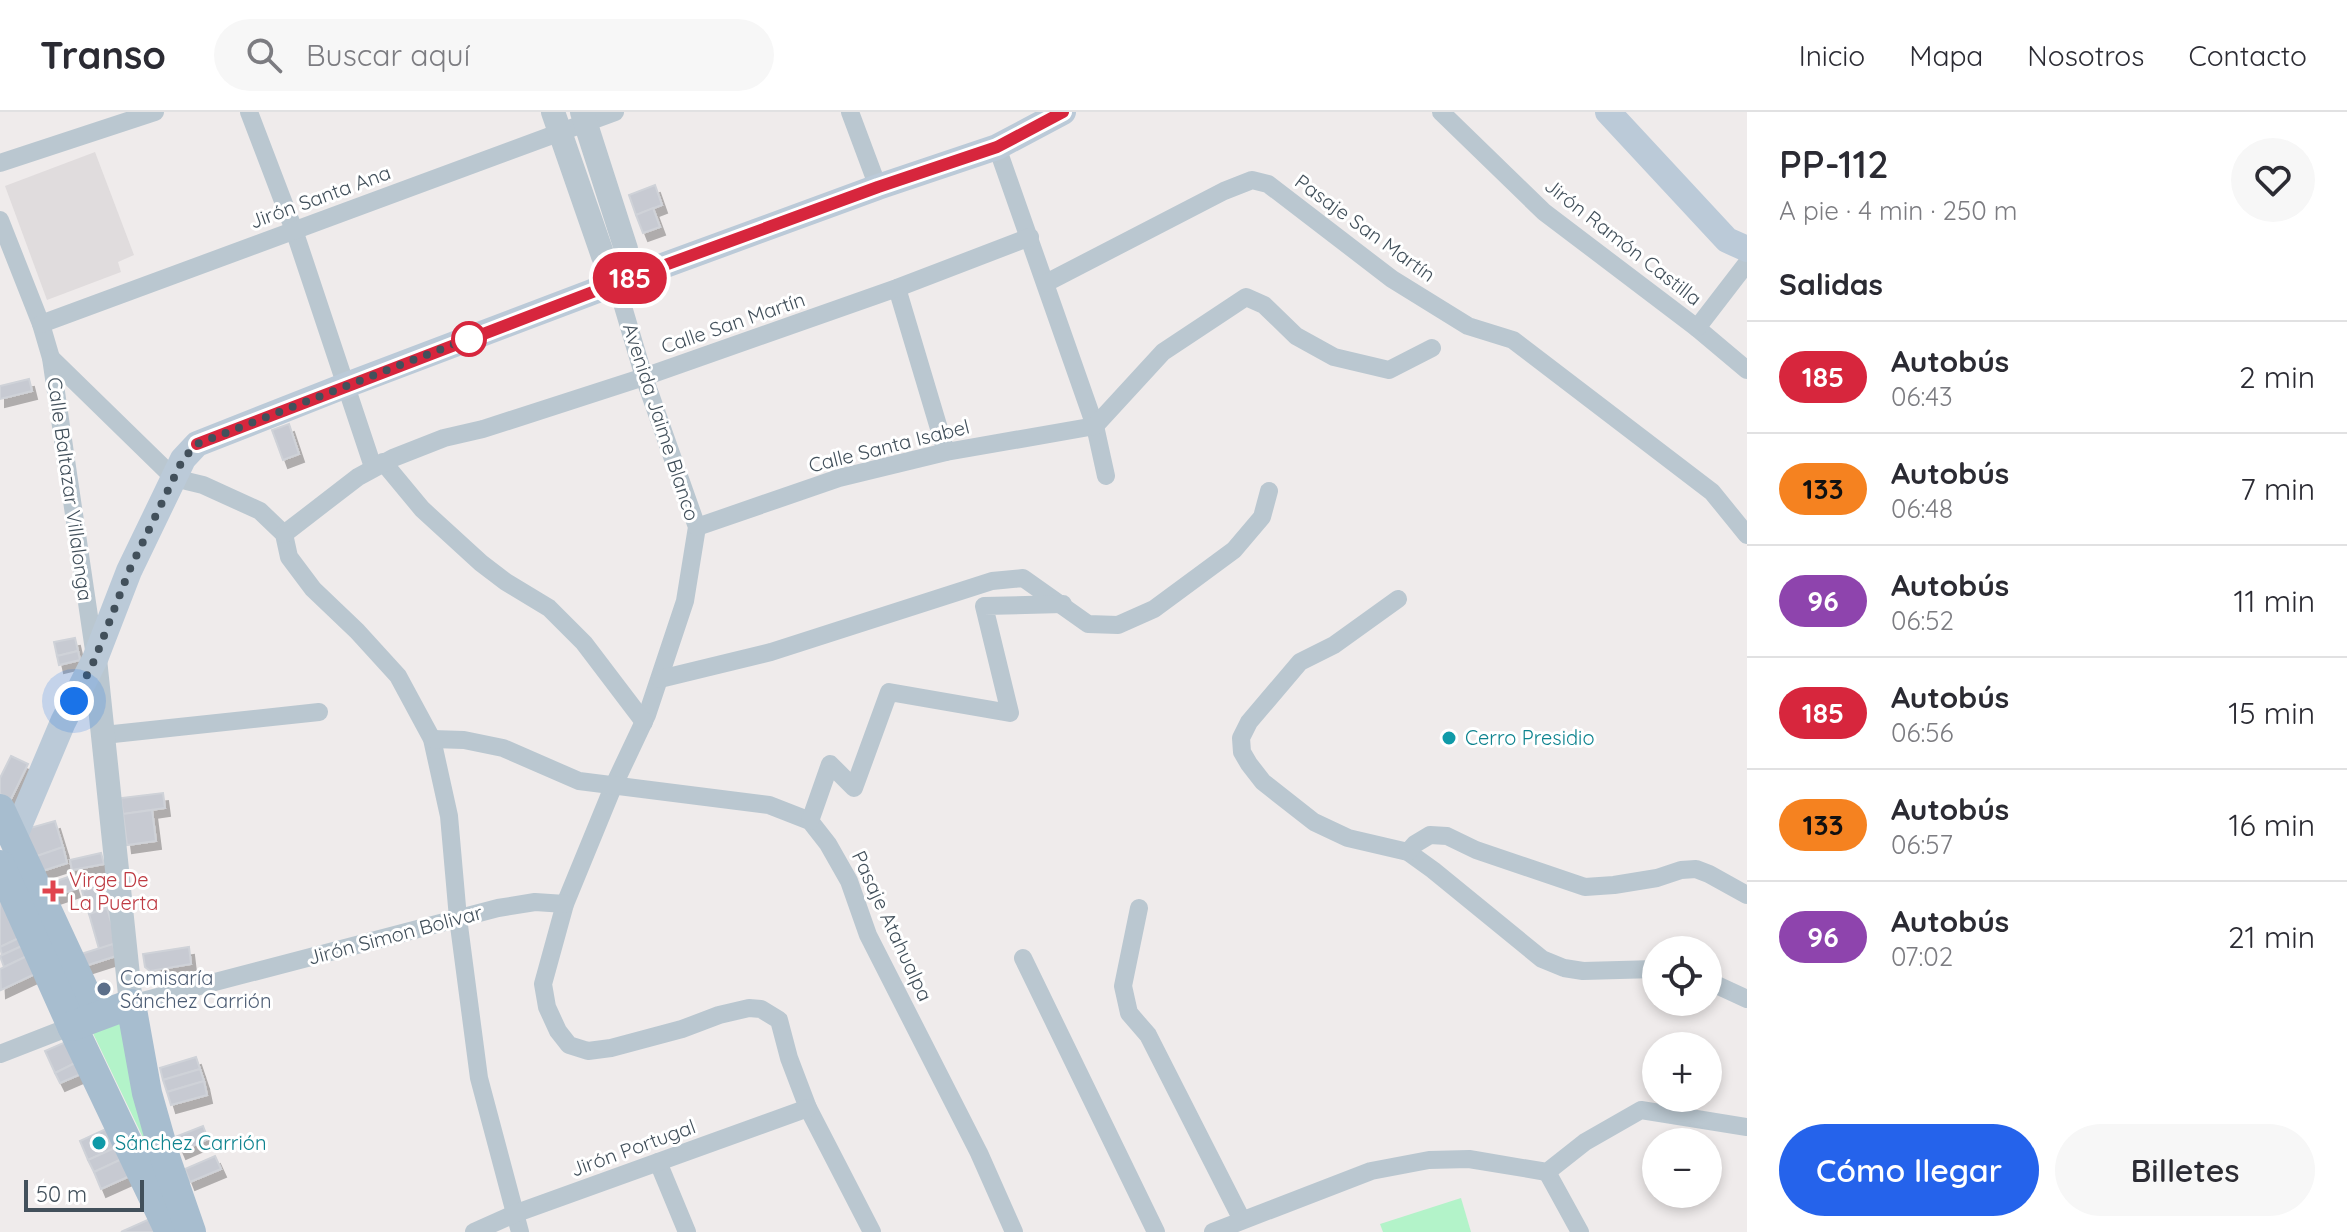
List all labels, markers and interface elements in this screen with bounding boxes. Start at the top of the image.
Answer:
search box [214,19,774,91]
text: Transo [40,31,166,79]
icon: search [242,33,286,77]
text: Buscar aquí [306,36,470,74]
text: Inicio [1799,38,1865,73]
text: Mapa [1909,38,1983,73]
text: Nosotros [2027,38,2144,73]
text: Contacto [2188,38,2307,73]
button: heart [2231,138,2315,222]
text: PP-112 [1779,140,1889,188]
street label: Jirón Santa Ana [246,159,394,234]
street label: Pasaje San Martín [1290,168,1440,287]
street label: Jirón Ramón Castilla [1540,173,1707,311]
text: A pie · 4 min · 250 m [1779,194,2017,227]
line badge: 185 [584,252,676,304]
text: 185 [609,260,651,295]
text: Salidas [1779,265,1883,303]
street label: Calle San Martín [658,286,808,359]
street label: Avenida Jaime Blanco [618,320,705,524]
unlabelled marker [452,322,486,356]
text: Autobús [1891,342,2009,380]
text: 2 min [2239,358,2315,396]
text: 185 [1802,359,1844,394]
street label: Calle Baltazar Villalonga [42,375,99,602]
text: 06:43 [1891,380,1953,413]
street label: Calle Santa Isabel [806,413,972,478]
text: Autobús [1891,454,2009,492]
text: 7 min [2240,470,2315,508]
text: 133 [1803,471,1843,506]
text: 06:48 [1891,492,1953,525]
text: Autobús [1891,566,2009,604]
text: 11 min [2233,582,2315,620]
text: 96 [1807,583,1839,618]
text: 06:52 [1891,604,1954,637]
text: Autobús [1891,678,2009,716]
your location [54,681,94,721]
text: 15 min [2228,694,2315,732]
text: 185 [1802,695,1844,730]
text: 06:56 [1891,716,1953,749]
place label: Cerro Presidio [1465,725,1594,750]
marker: Cerro Presidio [1440,729,1458,747]
text: Autobús [1891,790,2009,828]
text: 16 min [2228,806,2315,844]
text: 133 [1803,807,1843,842]
text: 06:57 [1891,828,1953,861]
street label: Pasaje Atahualpa [847,847,938,1005]
place label: Virge De La Puerta [69,867,158,915]
marker: Virge De La Puerta [44,882,62,900]
street label: Jirón Simon Bolivar [305,899,485,970]
text: Autobús [1891,902,2009,940]
text: 21 min [2228,918,2315,956]
text: 96 [1807,919,1839,954]
map controls [1642,936,1722,1208]
button: locate [1642,936,1722,1016]
text: 07:02 [1891,940,1953,973]
place label: Comisaría Sánchez Carrión [120,965,271,1013]
marker: Comisaría Sánchez Carrión [95,980,113,998]
button: + [1642,1032,1722,1112]
street label: Jirón Portugal [567,1113,699,1182]
button: Cómo llegar [1779,1124,2039,1216]
button: Billetes [2055,1124,2315,1216]
button: − [1642,1128,1722,1208]
place label: Sánchez Carrión [115,1130,266,1155]
marker: Sánchez Carrión [90,1134,108,1152]
scale bar [24,1176,144,1212]
text: 50 m [36,1180,87,1208]

